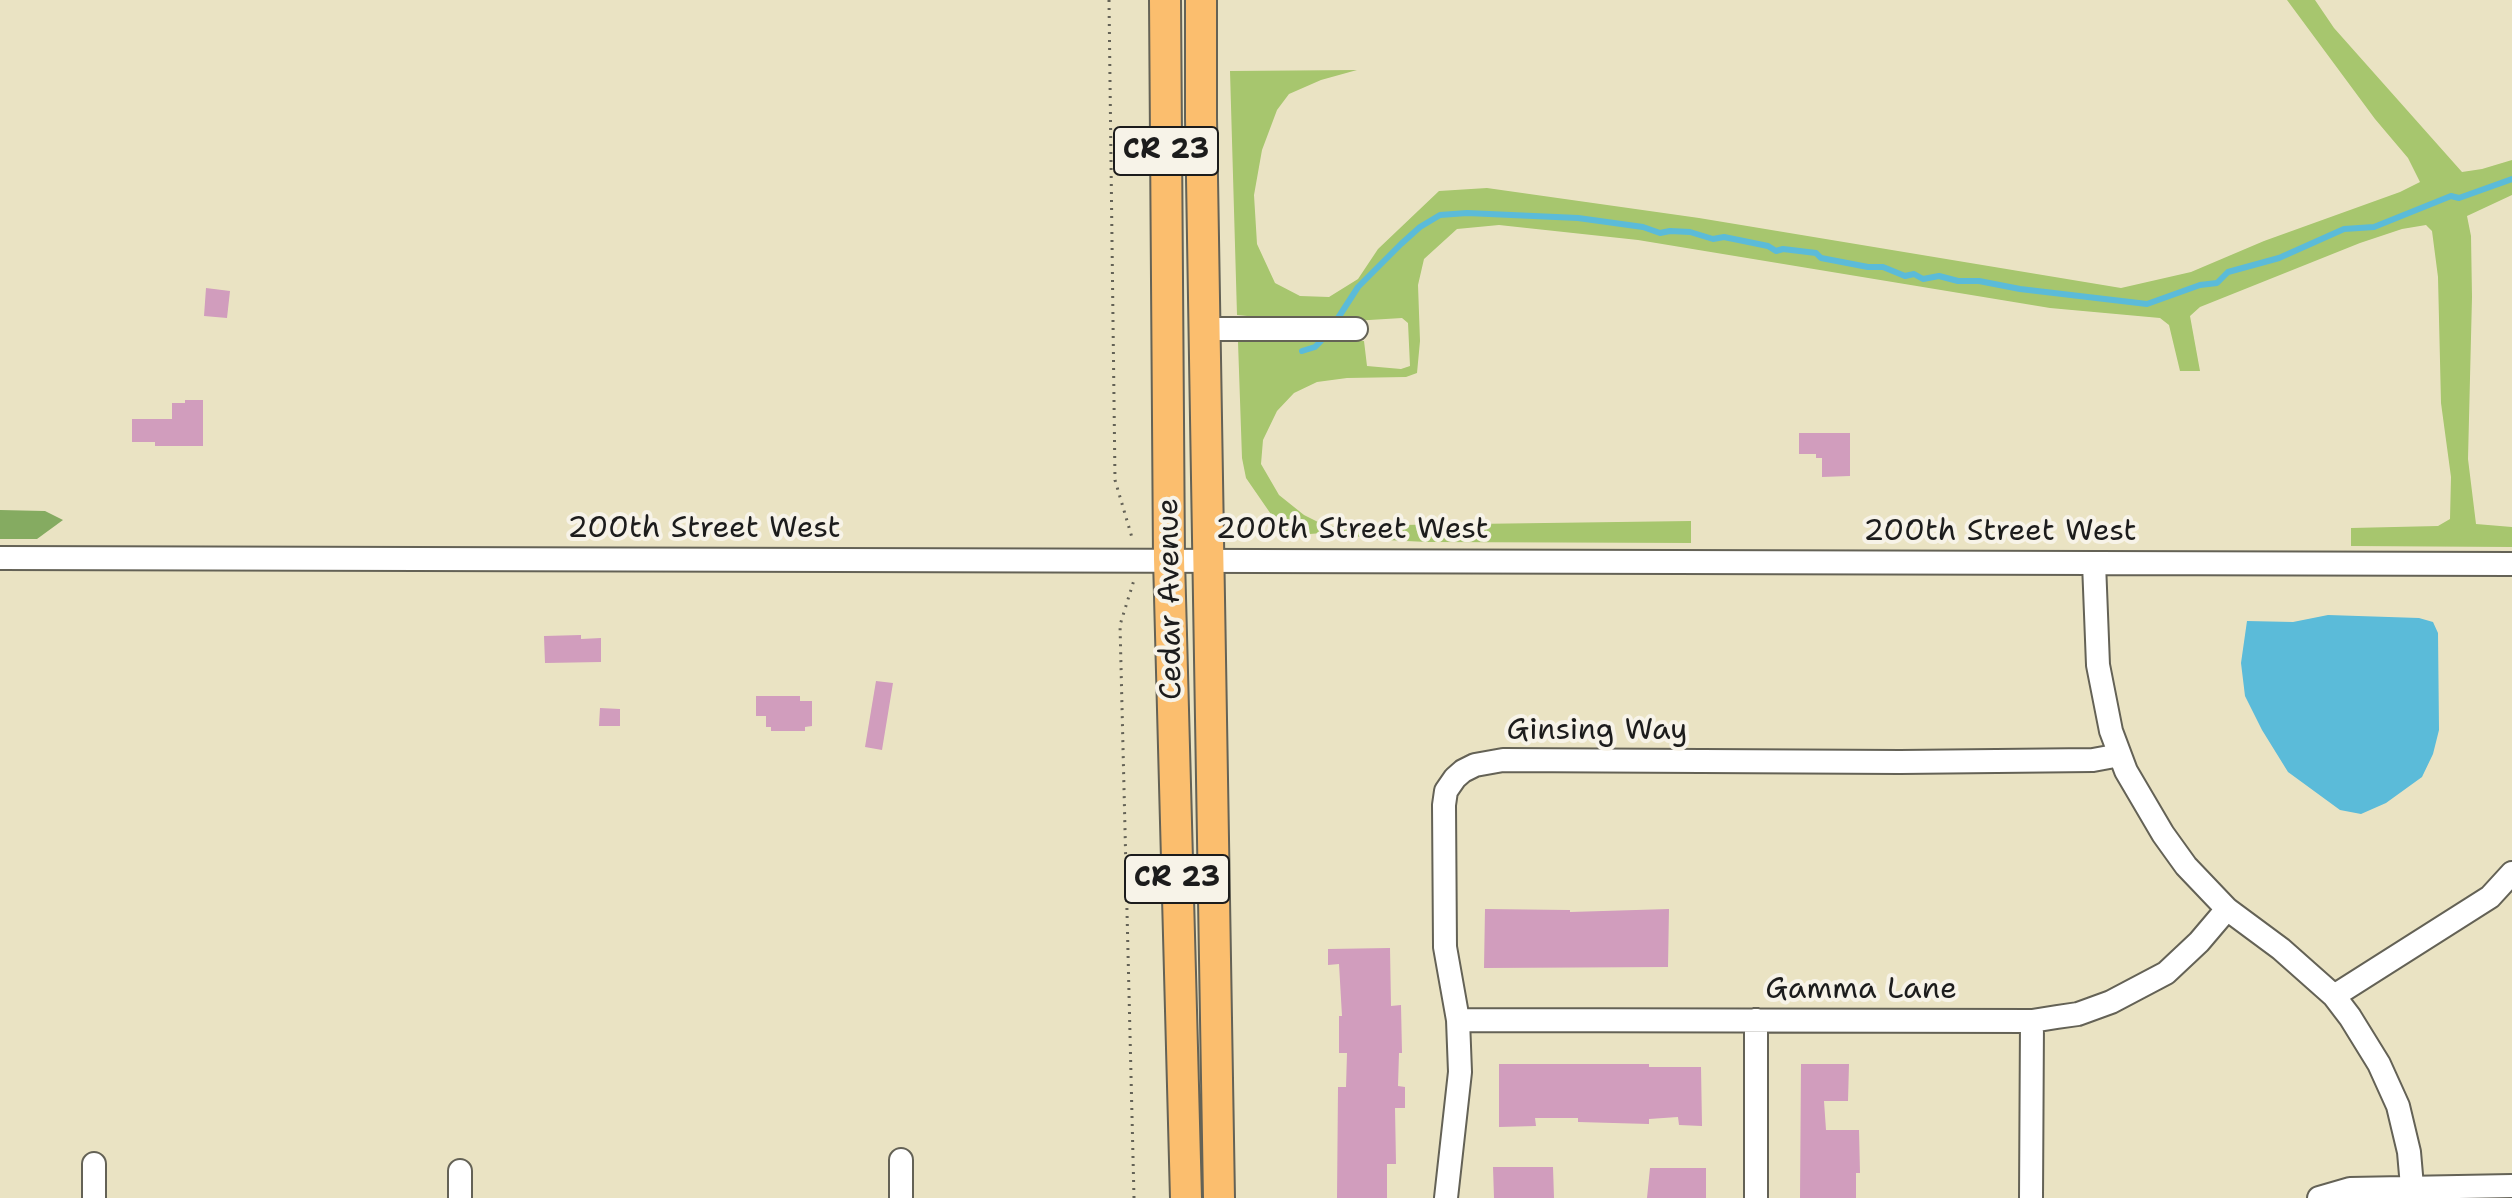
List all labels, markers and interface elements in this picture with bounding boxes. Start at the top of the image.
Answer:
road number: CR 23 [1114,127,1218,175]
street label: Cedar Avenue [1151,498,1191,700]
street label: 200th Street West [567,511,841,547]
street label: 200th Street West [1215,512,1489,548]
street label: 200th Street West [1863,514,2137,550]
street label: Ginsing Way [1507,713,1687,749]
road number: CR 23 [1125,855,1229,903]
street label: Gamma Lane [1765,972,1957,1008]

